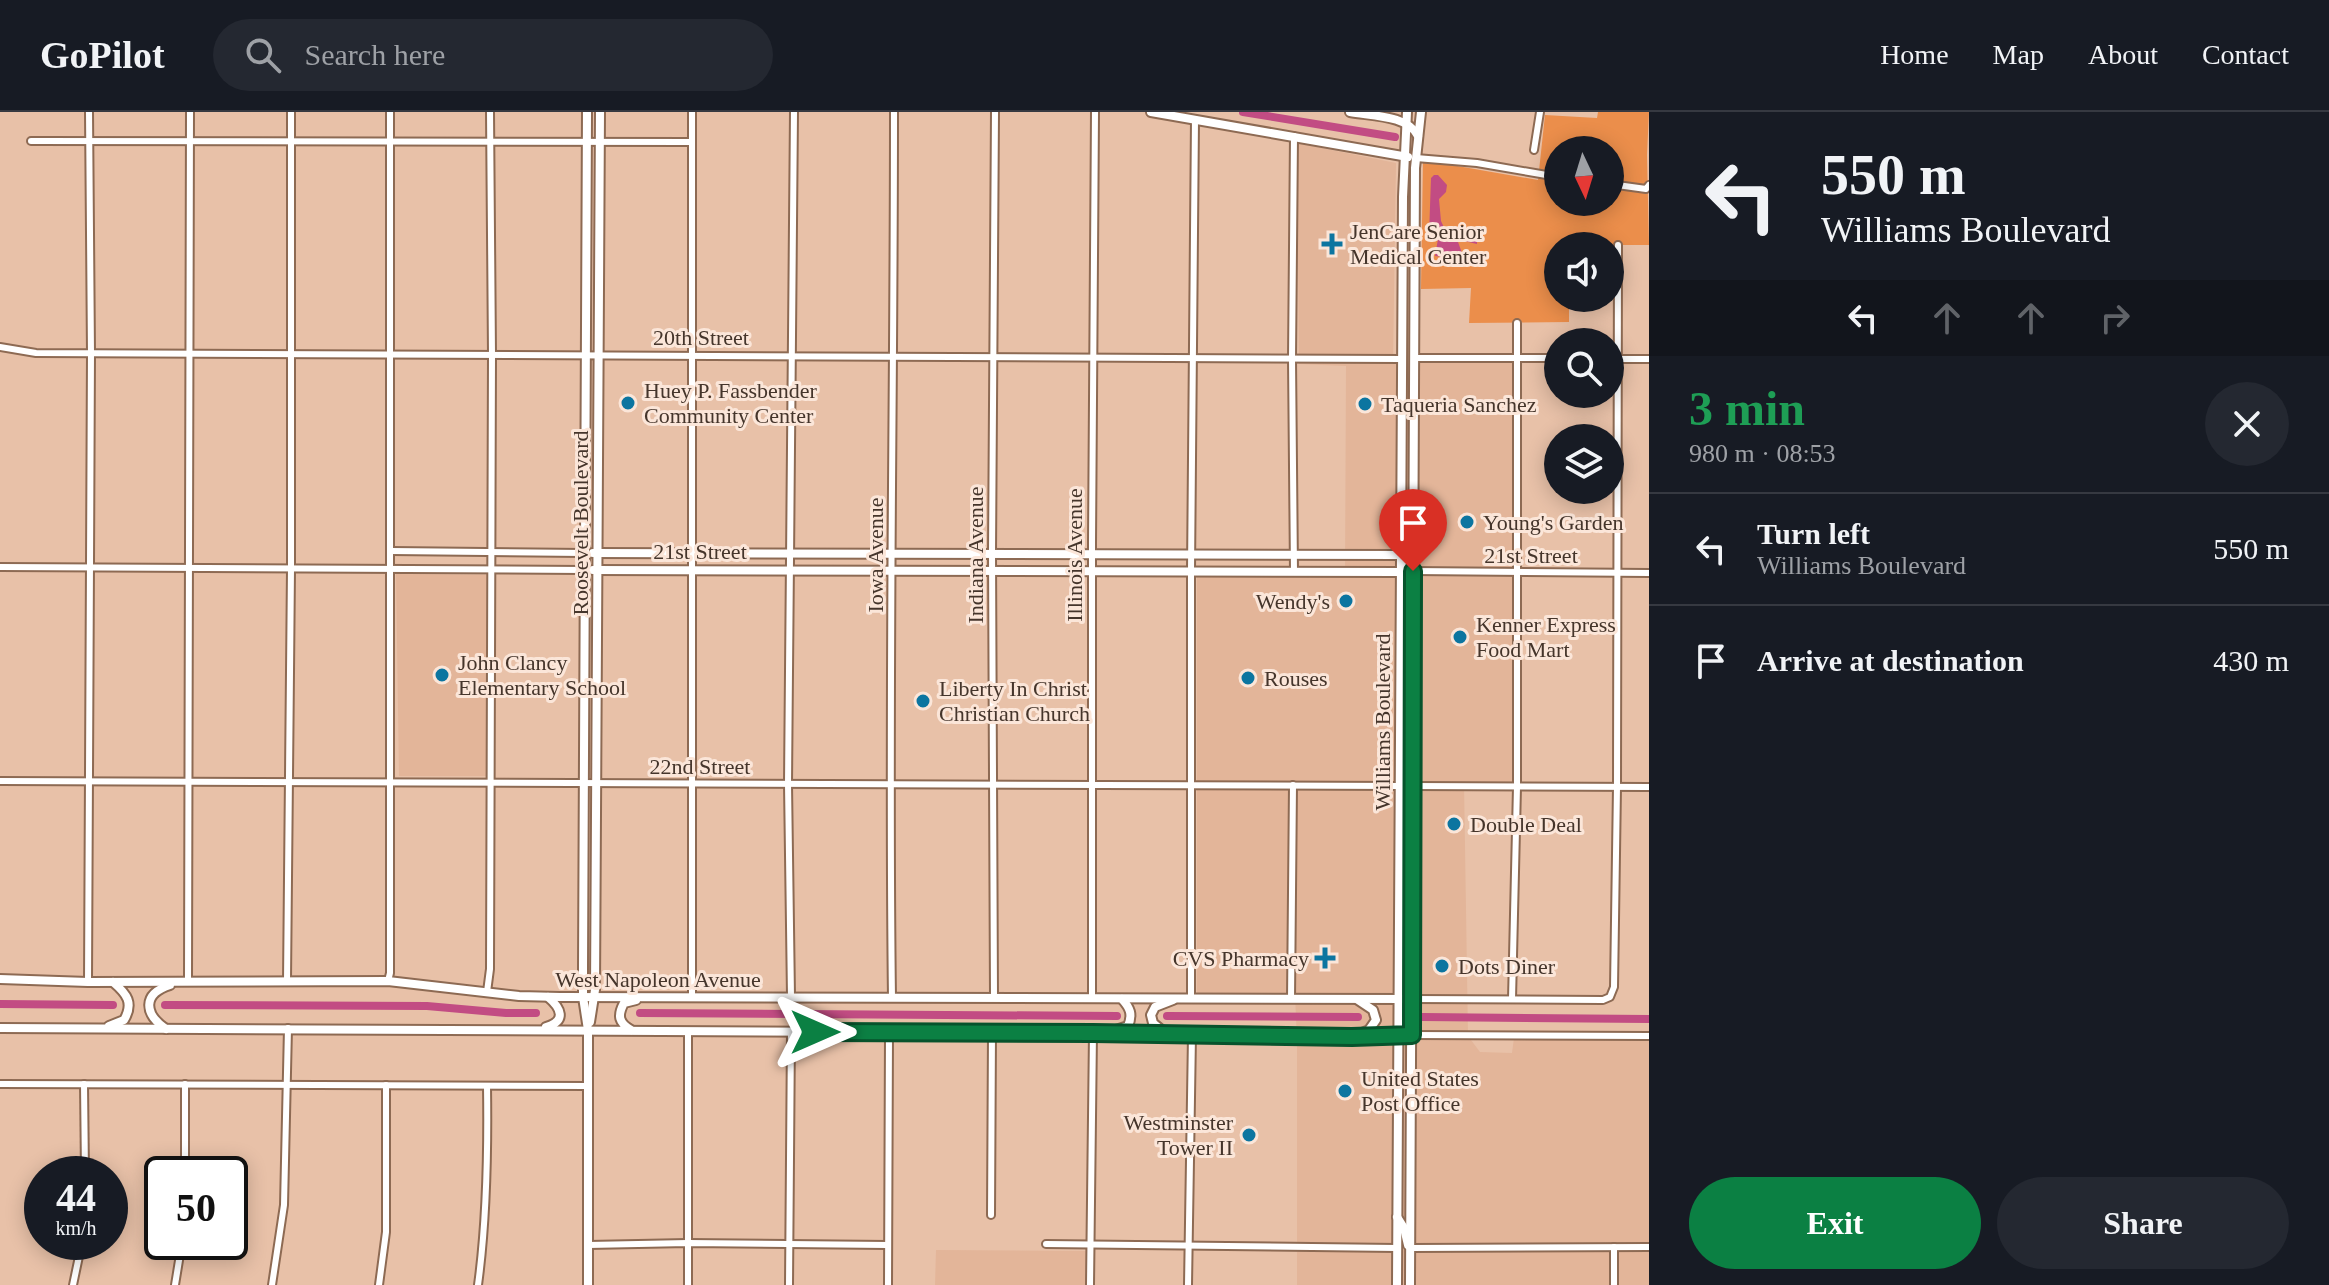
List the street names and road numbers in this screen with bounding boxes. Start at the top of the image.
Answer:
street label: 20th Street [653,325,749,350]
street label: Roosevelt Boulevard [568,430,593,616]
street label: Indiana Avenue [963,486,988,624]
street label: Illinois Avenue [1062,488,1087,622]
street label: Iowa Avenue [863,497,888,613]
street label: 21st Street [653,539,747,564]
street label: 21st Street [1484,543,1578,568]
street label: Williams Boulevard [1370,634,1395,810]
street label: 22nd Street [650,754,750,779]
street label: West Napoleon Avenue [555,967,761,992]

